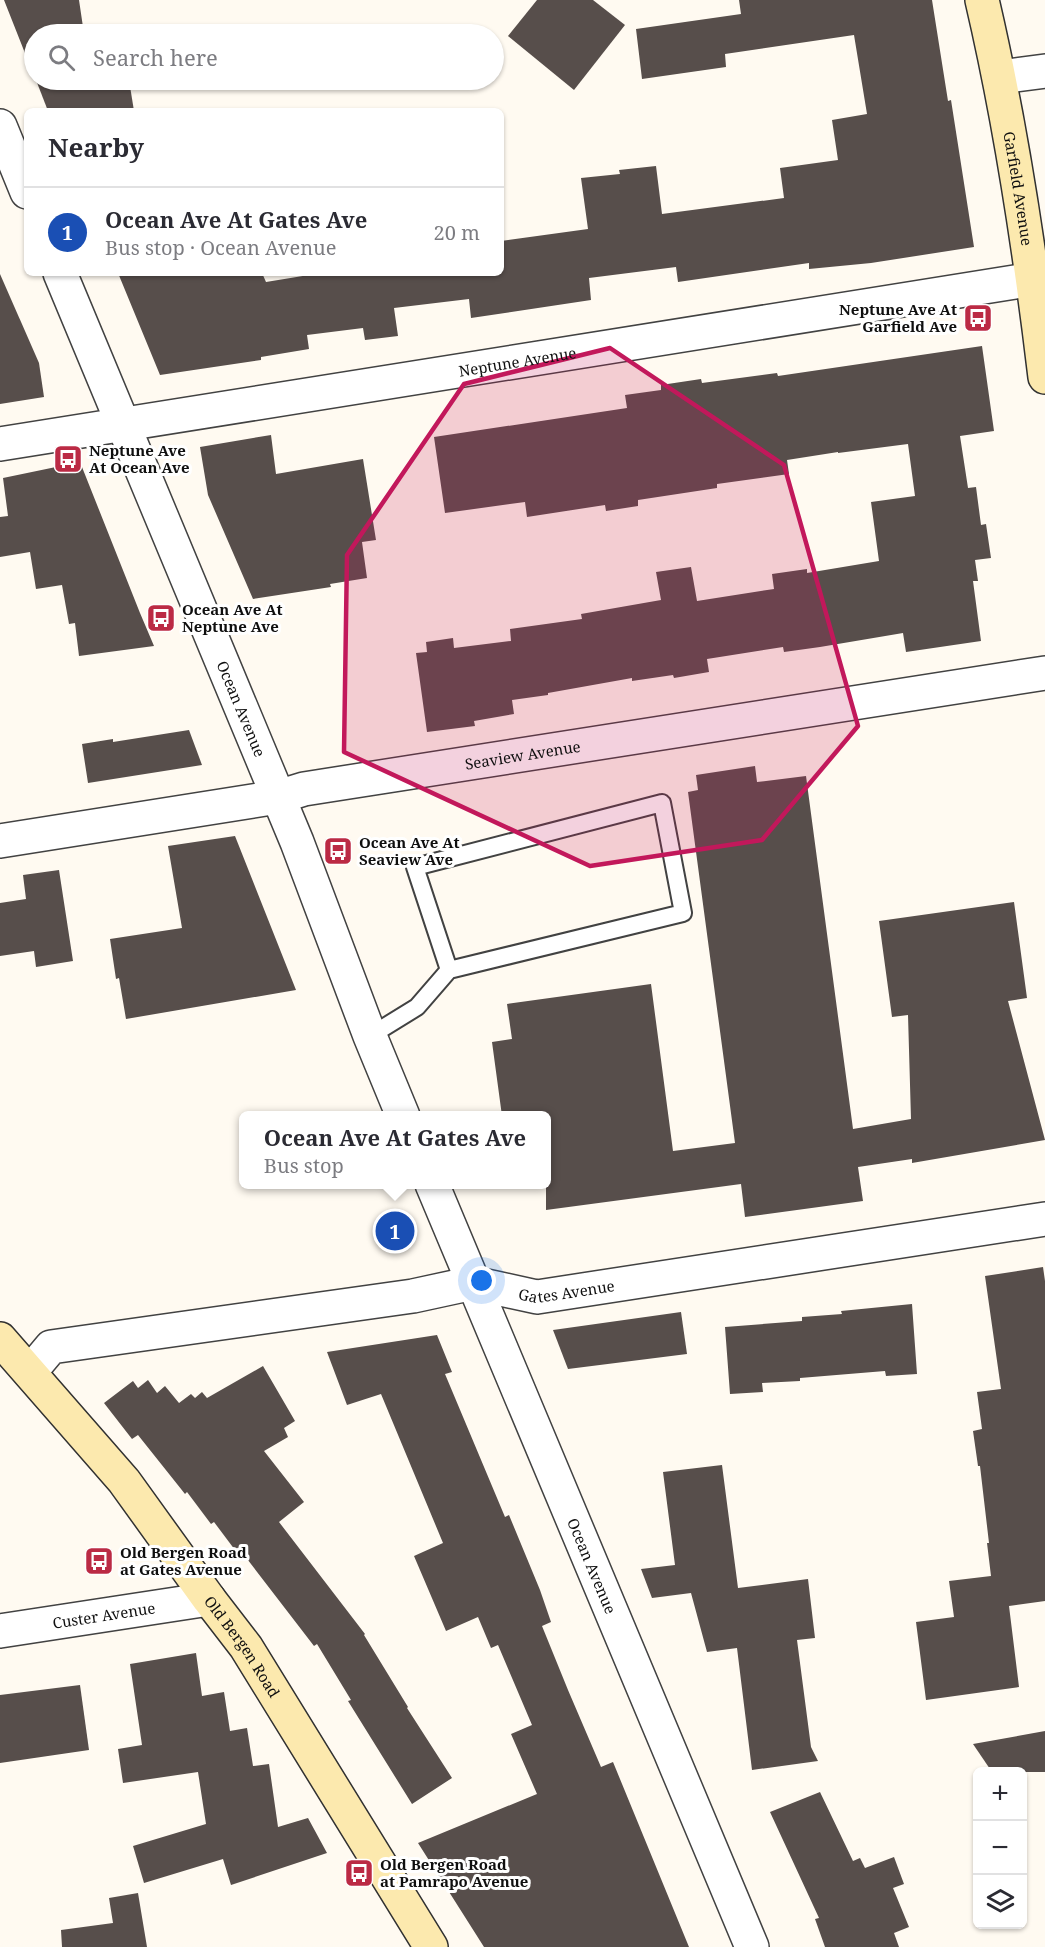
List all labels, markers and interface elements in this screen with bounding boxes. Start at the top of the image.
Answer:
search box [24,24,504,90]
icon: search [45,41,78,74]
text: Search here [93,42,218,72]
text: Nearby [48,129,144,165]
street label: Garfield Avenue [999,130,1038,247]
text: Ocean Ave At Gates Ave [105,204,367,234]
text: 1 [62,219,73,246]
text: 20 m [434,219,480,246]
text: Bus stop · Ocean Avenue [105,234,337,261]
place label: Neptune Ave At Garfield Ave [839,299,957,336]
bus stop icon: Neptune Ave At Garfield Ave [962,302,994,334]
street label: Neptune Avenue [457,342,578,381]
place label: Neptune Ave At Ocean Ave [89,440,190,477]
bus stop icon: Neptune Ave At Ocean Ave [52,443,84,475]
place label: Ocean Ave At Neptune Ave [182,599,283,636]
bus stop icon: Ocean Ave At Neptune Ave [145,602,177,634]
street label: Ocean Avenue [213,658,270,760]
street label: Seaview Avenue [463,736,582,774]
place label: Ocean Ave At Seaview Ave [359,832,460,869]
bus stop icon: Ocean Ave At Seaview Ave [322,835,354,867]
popup [239,1111,551,1189]
text: Ocean Ave At Gates Ave [264,1122,526,1152]
text: Bus stop [264,1152,344,1179]
pin: 1 [376,1208,414,1254]
your location [467,1266,496,1295]
street label: Gates Avenue [517,1275,616,1307]
street label: Ocean Avenue [563,1515,621,1617]
place label: Old Bergen Road at Gates Avenue [120,1542,247,1579]
bus stop icon: Old Bergen Road at Gates Avenue [83,1545,115,1577]
street label: Old Bergen Road [200,1591,285,1701]
street label: Custer Avenue [51,1597,156,1633]
map controls [973,1767,1027,1929]
button: + [973,1767,1027,1821]
button: − [973,1821,1027,1875]
place label: Old Bergen Road at Pamrapo Avenue [380,1854,528,1891]
bus stop icon: Old Bergen Road at Pamrapo Avenue [343,1857,375,1889]
button: layers [973,1875,1027,1929]

